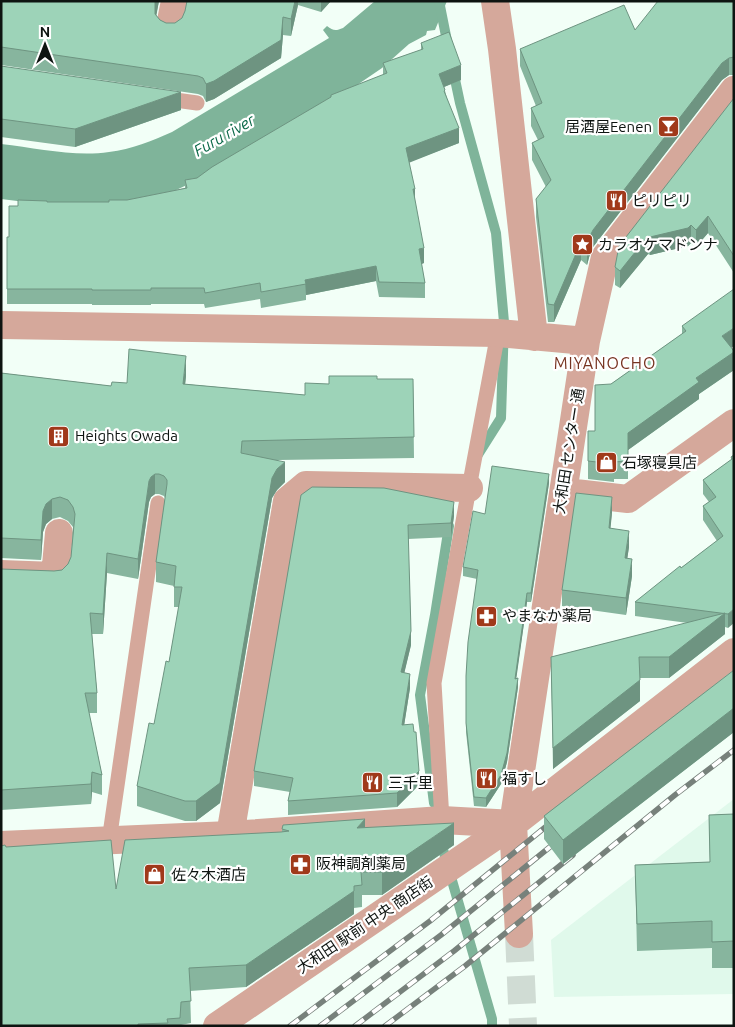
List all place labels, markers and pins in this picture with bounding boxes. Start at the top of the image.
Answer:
bar icon: 居酒屋Eenen [656,115,680,139]
place label: 居酒屋Eenen [565,118,652,135]
restaurant icon: ピリピリ [604,189,628,213]
place label: ピリピリ [632,192,692,209]
place icon: カラオケマドンナ [570,233,594,257]
place label: カラオケマドンナ [598,236,718,253]
building icon: Heights Owada [47,424,71,448]
place label: Heights Owada [75,427,178,444]
shop icon: 石塚寝具店 [594,451,618,475]
place label: 石塚寝具店 [622,454,697,471]
pharmacy icon: やまなか薬局 [474,604,498,628]
place label: やまなか薬局 [502,607,592,624]
restaurant icon: 福すし [474,767,498,791]
place label: 福すし [502,770,547,787]
restaurant icon: 三千里 [360,771,384,795]
place label: 三千里 [388,774,433,791]
pharmacy icon: 阪神調剤薬局 [288,852,312,876]
place label: 阪神調剤薬局 [316,855,406,872]
shop icon: 佐々木酒店 [143,863,167,887]
place label: 佐々木酒店 [171,866,246,883]

